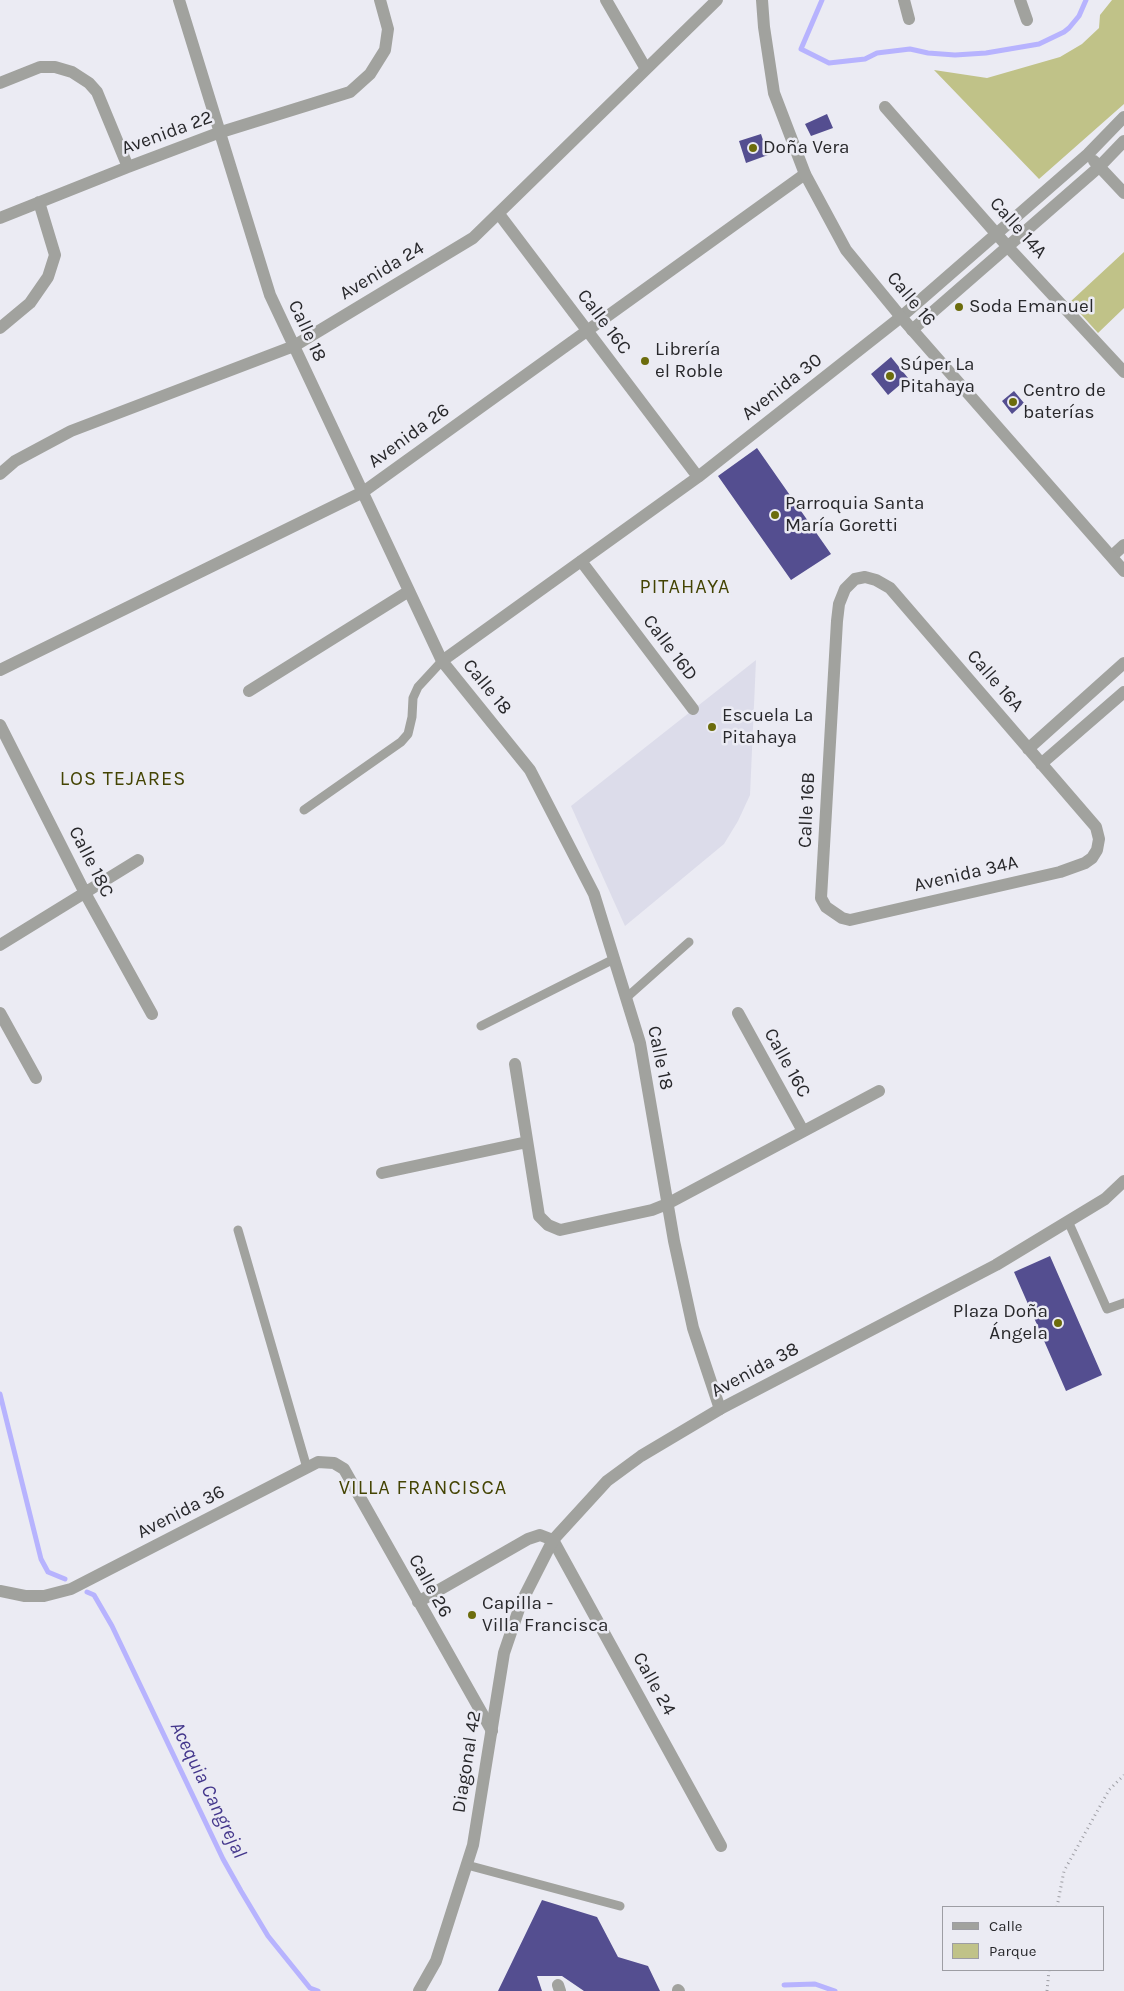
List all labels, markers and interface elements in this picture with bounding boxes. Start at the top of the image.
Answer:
street label: Avenida 22 [118,106,216,160]
place label: Doña Vera [763,137,850,159]
marker: Doña Vera [747,142,759,154]
street label: Calle 14A [984,193,1052,263]
street label: Avenida 24 [336,237,428,305]
street label: Calle 16 [882,267,940,331]
street label: Calle 16C [572,285,636,359]
place label: Soda Emanuel [969,296,1094,318]
street label: Calle 18 [283,297,331,365]
marker: Soda Emanuel [953,301,965,313]
place label: Librería el Roble [655,339,723,383]
street label: Avenida 30 [737,349,827,425]
place label: Súper La Pitahaya [900,354,975,398]
marker: Librería el Roble [639,355,651,367]
marker: Súper La Pitahaya [884,370,896,382]
place label: Centro de baterías [1023,380,1106,424]
marker: Centro de baterías [1007,396,1019,408]
street label: Avenida 26 [364,399,454,473]
place label: Parroquia Santa María Goretti [785,493,924,537]
marker: Parroquia Santa María Goretti [769,509,781,521]
district label: PITAHAYA [639,575,731,599]
street label: Calle 16D [638,611,702,685]
street label: Calle 16A [962,645,1028,717]
street label: Calle 18 [458,655,516,719]
place label: Escuela La Pitahaya [722,705,813,749]
marker: Escuela La Pitahaya [706,721,718,733]
district label: LOS TEJARES [58,767,188,791]
street label: Calle 16B [794,771,820,849]
street label: Calle 18C [63,823,119,901]
street label: Avenida 34A [912,851,1020,897]
street label: Calle 18 [642,1024,678,1092]
street label: Calle 16C [759,1024,815,1102]
place label: Plaza Doña Ángela [953,1301,1048,1345]
marker: Plaza Doña Ángela [1052,1317,1064,1329]
street label: Avenida 38 [707,1337,803,1403]
district label: VILLA FRANCISCA [337,1476,509,1500]
street label: Avenida 36 [133,1480,229,1544]
street label: Calle 26 [403,1550,457,1622]
place label: Capilla - Villa Francisca [482,1593,608,1637]
marker: Capilla - Villa Francisca [466,1609,478,1621]
street label: Calle 24 [627,1648,681,1720]
street label: Diagonal 42 [448,1709,486,1815]
water label: Acequia Cangrejal [165,1718,251,1862]
legend [942,1906,1104,1971]
text: Calle [989,1917,1023,1935]
text: Parque [989,1942,1037,1960]

